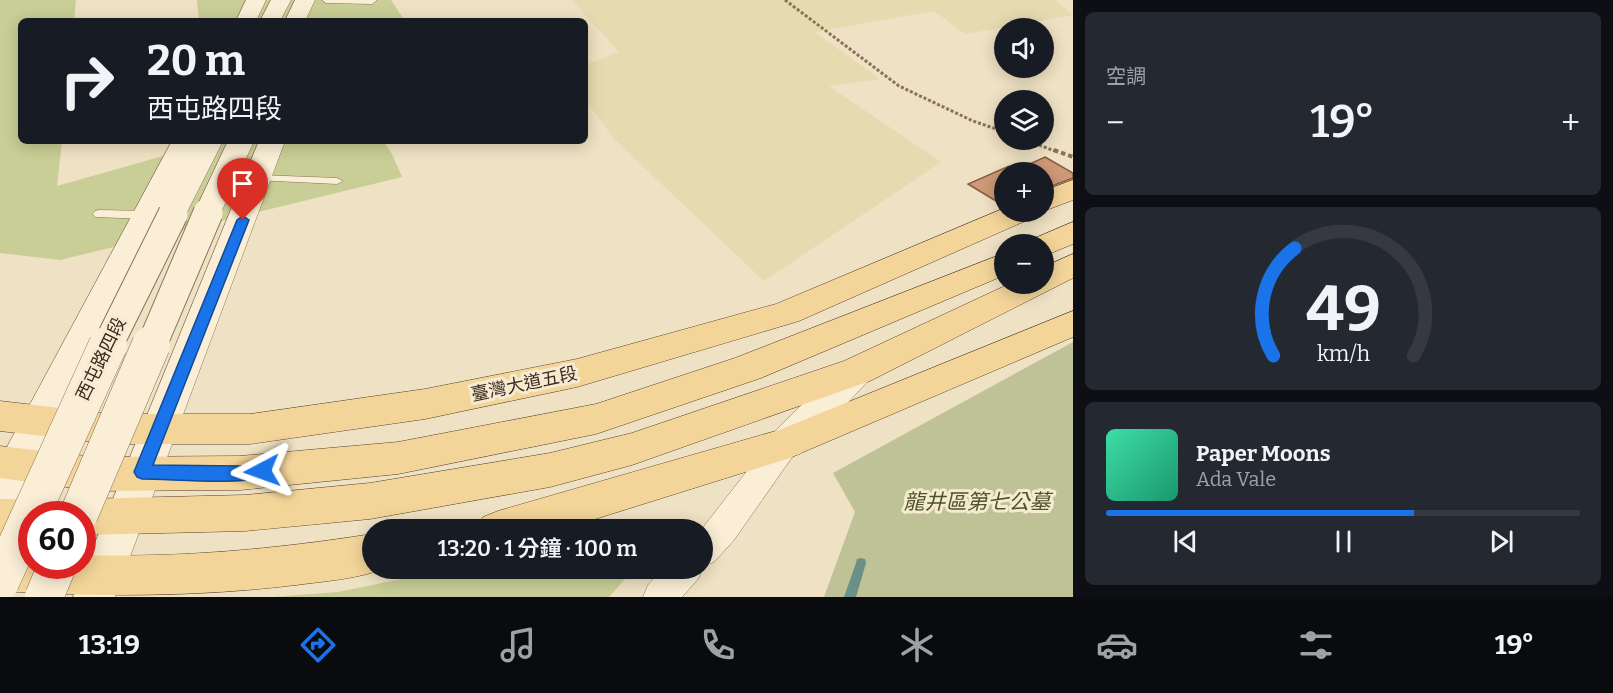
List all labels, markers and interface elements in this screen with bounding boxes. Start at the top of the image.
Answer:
map controls [994,18,1054,294]
button: sound [994,18,1054,78]
text: 20 m [147,36,245,86]
icon: right [48,42,126,120]
text: 空調 [1106,64,1146,88]
button: layers [994,90,1054,150]
text: 西屯路四段 [147,93,282,125]
text: 19° [1310,95,1375,149]
text: − [1106,103,1124,143]
text: + [1561,103,1580,143]
pin [217,158,268,220]
button: + [994,162,1054,222]
icon: arrive [226,167,259,200]
button: − [994,234,1054,294]
text: 49 [1306,272,1380,347]
street label: 西屯路四段 [71,314,131,404]
text: km/h [1316,341,1370,367]
street label: 臺灣大道五段 [469,362,579,406]
position arrow [230,439,294,503]
text: Paper Moons [1196,440,1331,467]
text: Ada Vale [1196,467,1276,491]
park label: 龍井區第七公墓 [904,489,1053,515]
speed limit sign: 60 [18,501,96,579]
icon: previous [1169,525,1202,558]
icon: pause [1327,525,1360,558]
icon: next [1485,525,1518,558]
text: 13:20 · 1 分鐘 · 100 m [438,535,637,562]
icon: directions [297,624,339,666]
icon: music [497,624,539,666]
icon: phone [697,624,739,666]
icon: climate [896,624,938,666]
icon: car [1096,624,1138,666]
icon: filters [1295,624,1337,666]
text: 13:19 [79,629,140,661]
text: 19° [1495,629,1534,661]

